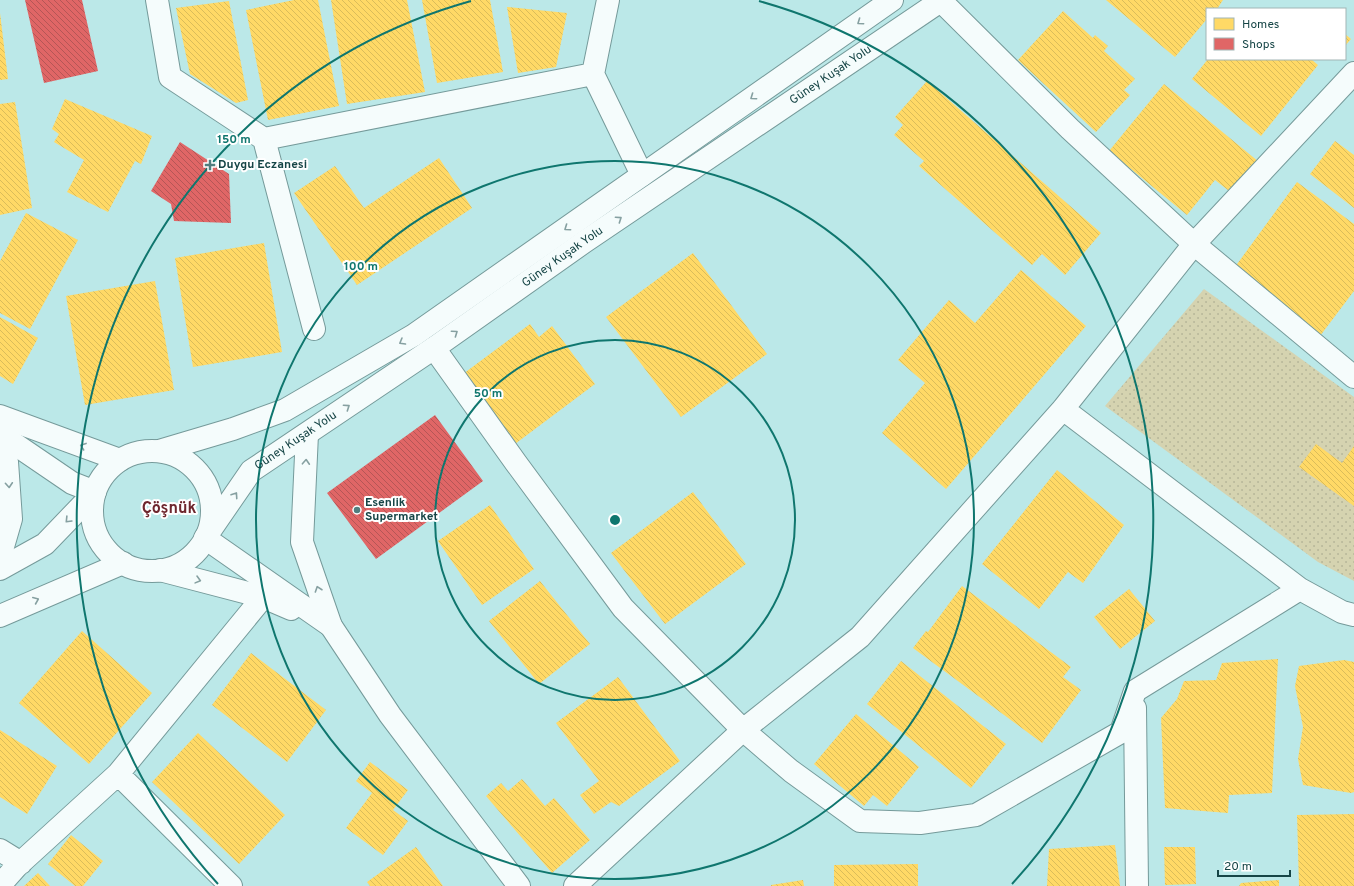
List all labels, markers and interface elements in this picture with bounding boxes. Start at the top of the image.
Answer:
legend [1206,8,1346,60]
one-way arrow [857,17,864,25]
text: Homes [1242,17,1279,33]
text: Shops [1242,37,1275,53]
street label: Güney Kuşak Yolu [787,42,875,109]
one-way arrow [751,92,758,99]
text: 150 m [217,132,251,148]
place label: Duygu Eczanesi [218,157,307,173]
marker: Duygu Eczanesi [205,160,215,170]
one-way arrow [614,217,621,224]
street label: Güney Kuşak Yolu [519,223,606,291]
one-way arrow [564,223,571,230]
text: 100 m [344,259,378,275]
one-way arrow [450,331,457,338]
one-way arrow [399,337,406,344]
text: 50 m [474,386,502,402]
one-way arrow [343,404,350,412]
street label: Güney Kuşak Yolu [252,408,340,474]
one-way arrow [80,443,87,451]
one-way arrow [301,459,310,465]
one-way arrow [5,482,13,488]
one-way arrow [230,492,237,499]
place label: Esenlik Supermarket [365,495,438,525]
district label: Çöşnük [142,499,196,519]
marker: Esenlik Supermarket [352,505,362,515]
centre of rings [608,513,622,527]
one-way arrow [65,515,73,523]
one-way arrow [194,575,201,584]
one-way arrow [314,585,323,592]
one-way arrow [31,597,39,605]
scale bar [1218,852,1290,878]
text: 20 m [1224,859,1252,875]

